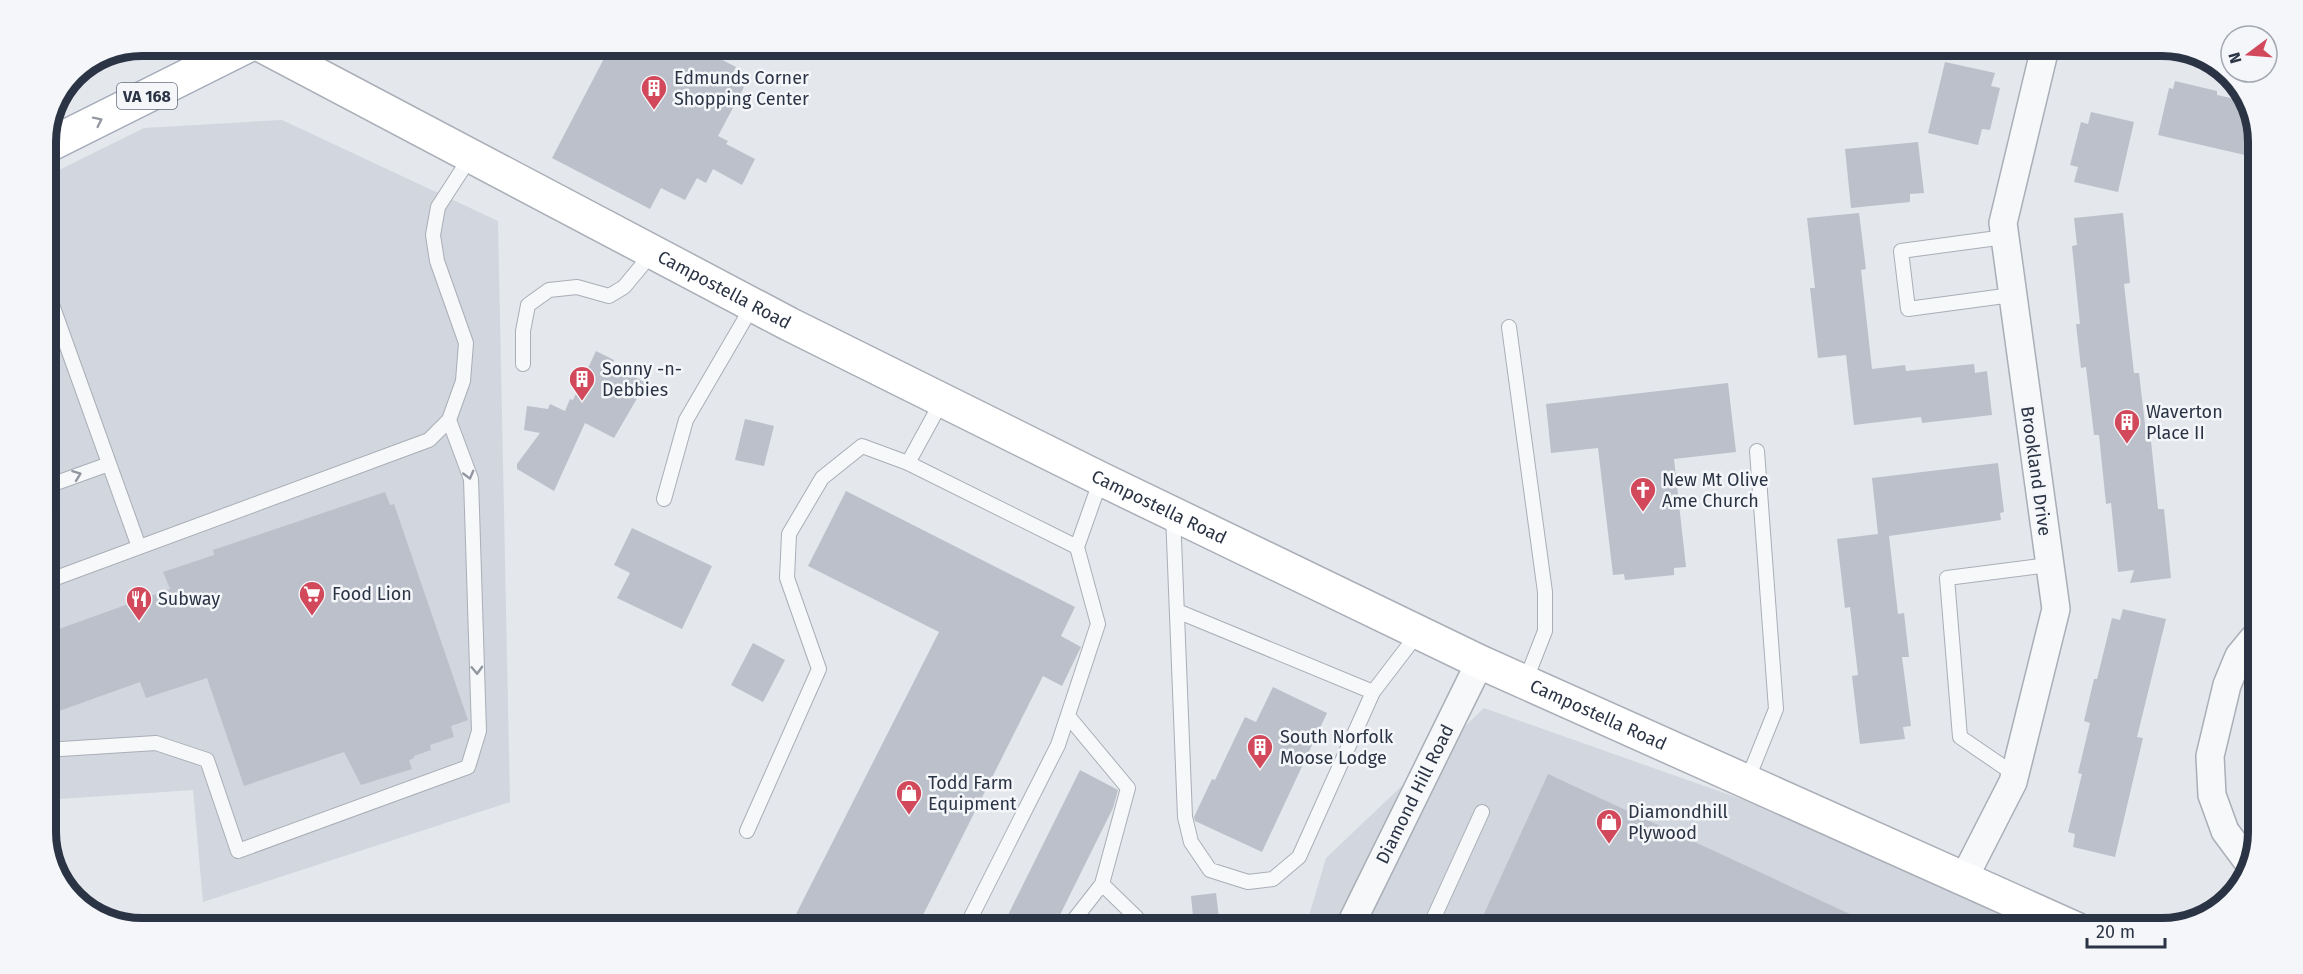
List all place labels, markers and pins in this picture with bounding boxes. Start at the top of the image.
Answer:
place label: Edmunds Corner Shopping Center [674,67,809,110]
building icon: Edmunds Corner Shopping Center [639,73,669,111]
place label: Sonny -n- Debbies [602,358,682,401]
building icon: Sonny -n- Debbies [567,364,597,402]
place label: Waverton Place II [2146,401,2223,444]
building icon: Waverton Place II [2112,407,2142,445]
place label: New Mt Olive Ame Church [1662,469,1768,512]
church icon: New Mt Olive Ame Church [1628,475,1658,513]
supermarket icon: Food Lion [297,579,327,617]
place label: Food Lion [332,583,412,605]
restaurant icon: Subway [124,584,154,622]
place label: Subway [158,588,220,610]
place label: South Norfolk Moose Lodge [1280,726,1394,769]
building icon: South Norfolk Moose Lodge [1245,732,1275,770]
place label: Todd Farm Equipment [928,772,1017,815]
shop icon: Todd Farm Equipment [894,778,924,816]
place label: Diamondhill Plywood [1628,801,1728,844]
shop icon: Diamondhill Plywood [1594,807,1624,845]

